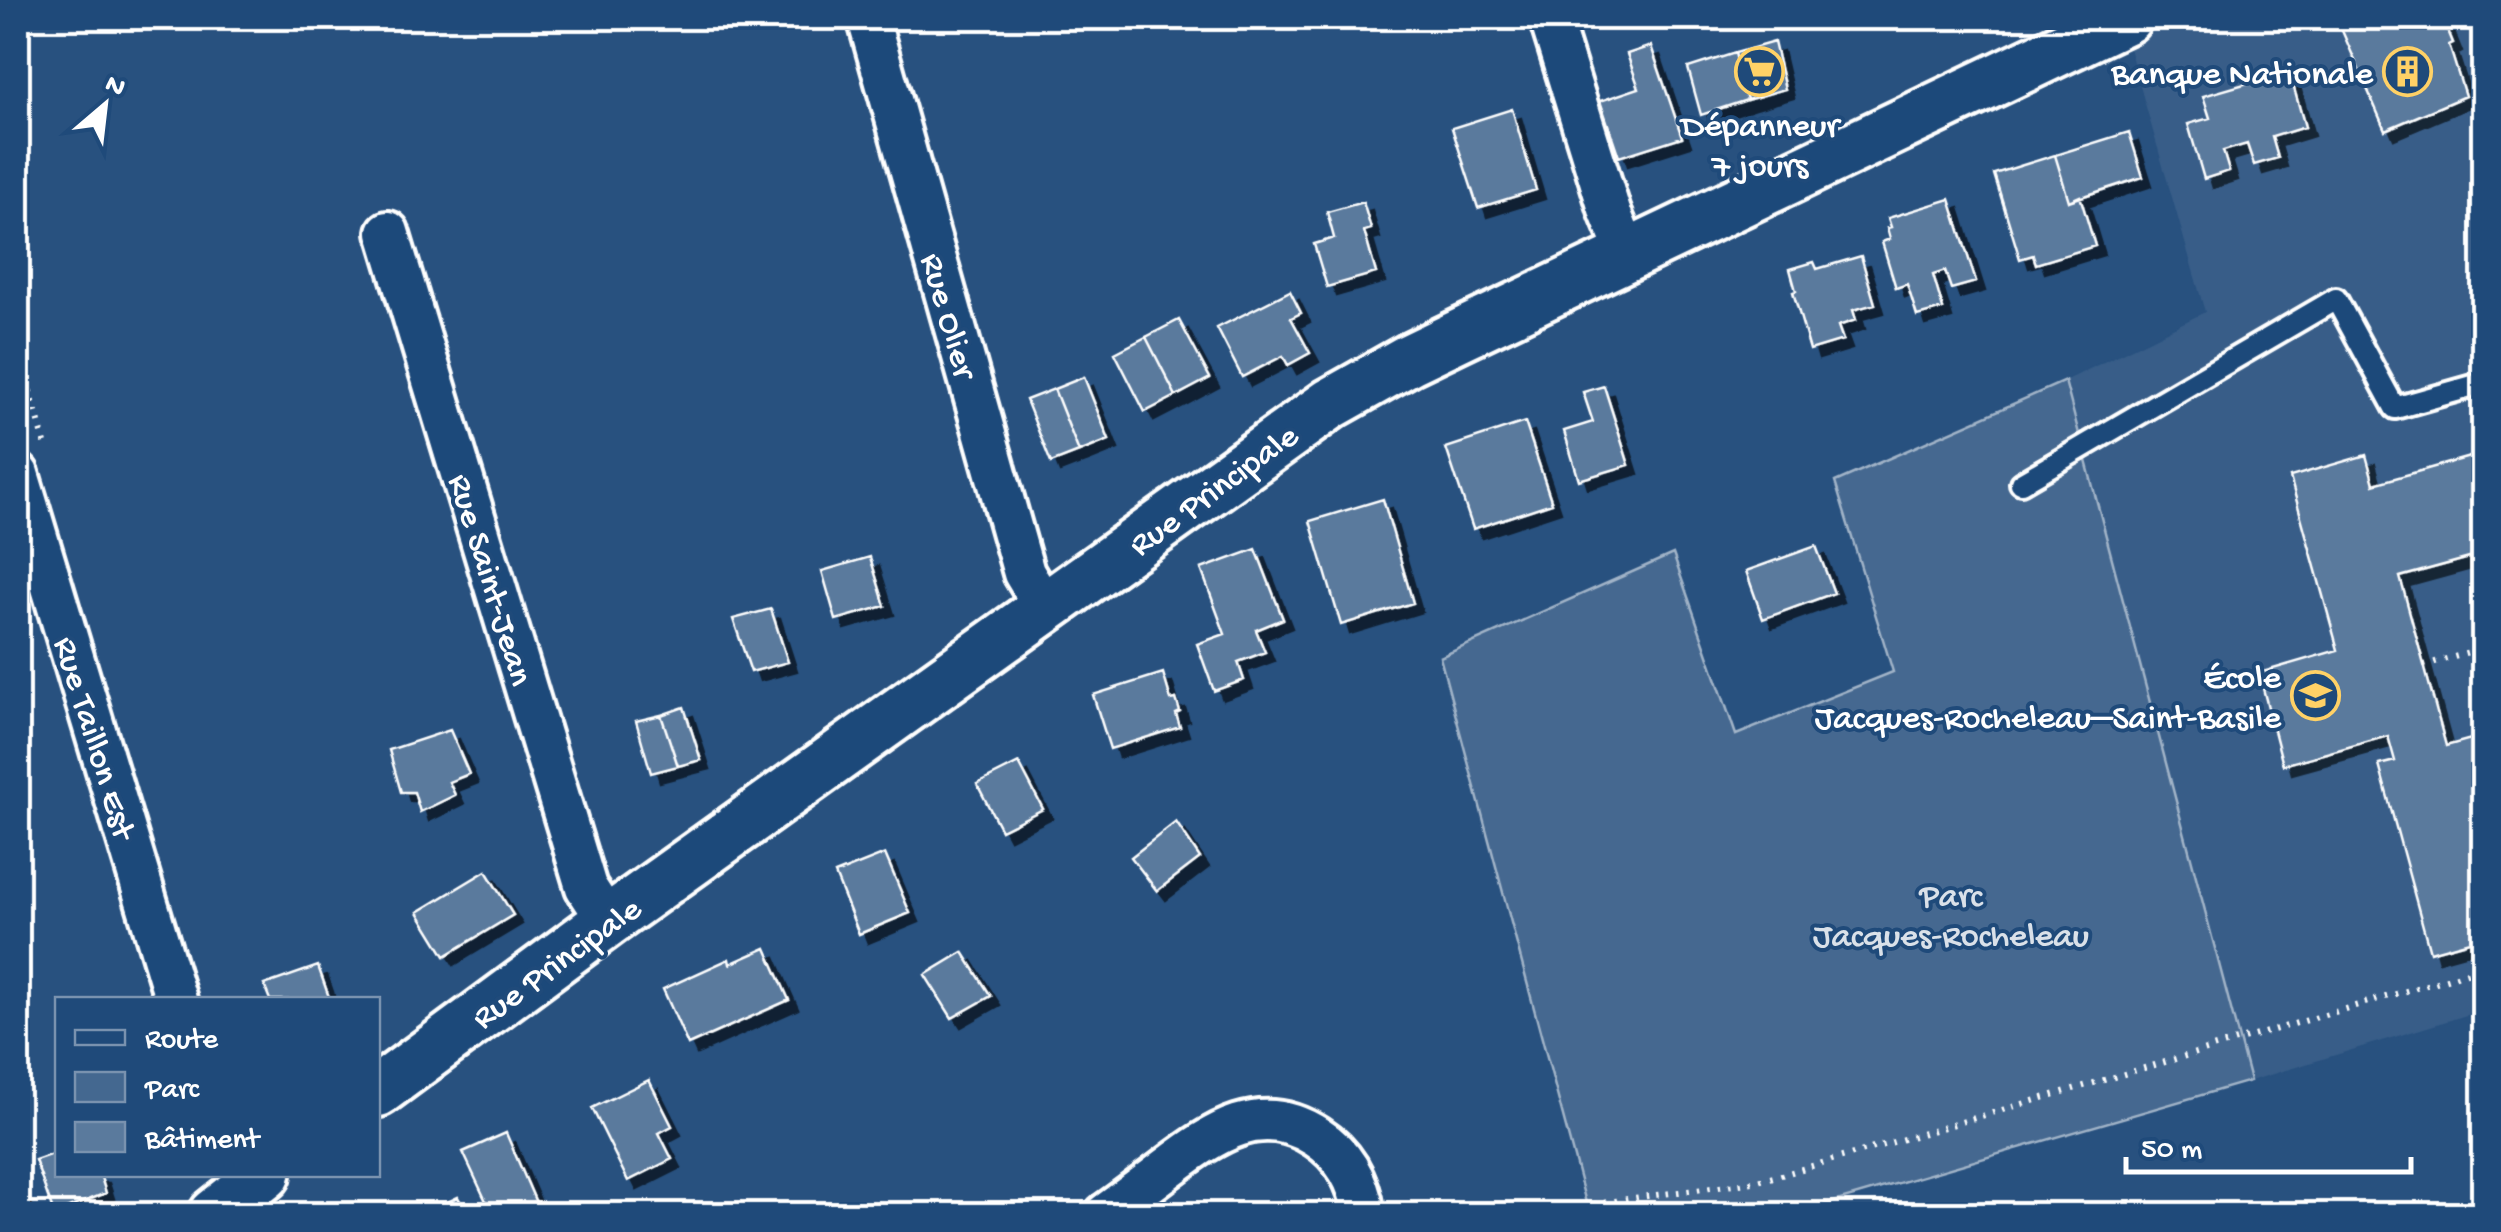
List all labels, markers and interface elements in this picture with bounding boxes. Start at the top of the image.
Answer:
supermarket icon: Dépanneur 7 jours [1734,45,1786,97]
building icon: Banque Nationale [2382,45,2434,97]
north arrow [55,55,155,155]
place label: Banque Nationale [2110,56,2374,97]
text: N [99,68,130,106]
place label: Dépanneur 7 jours [1679,108,1841,189]
street label: Rue Olier [908,249,984,386]
street label: Rue Principale [1123,417,1309,568]
street label: Rue Saint-Jean [436,470,539,692]
street label: Rue Taillon Est [42,633,143,847]
place label: École Jacques-Rocheleau–Saint-Basile [1815,660,2282,741]
school or university icon: École Jacques-Rocheleau–Saint-Basile [2290,669,2342,721]
park label: Parc Jacques-Rocheleau [1813,878,2089,959]
street label: Rue Principale [466,890,652,1041]
legend [55,997,380,1177]
text: Route [145,1024,219,1059]
text: Parc [144,1074,201,1109]
scale bar [2126,1112,2411,1174]
text: Bâtiment [144,1124,262,1159]
text: 50 m [2141,1134,2202,1169]

